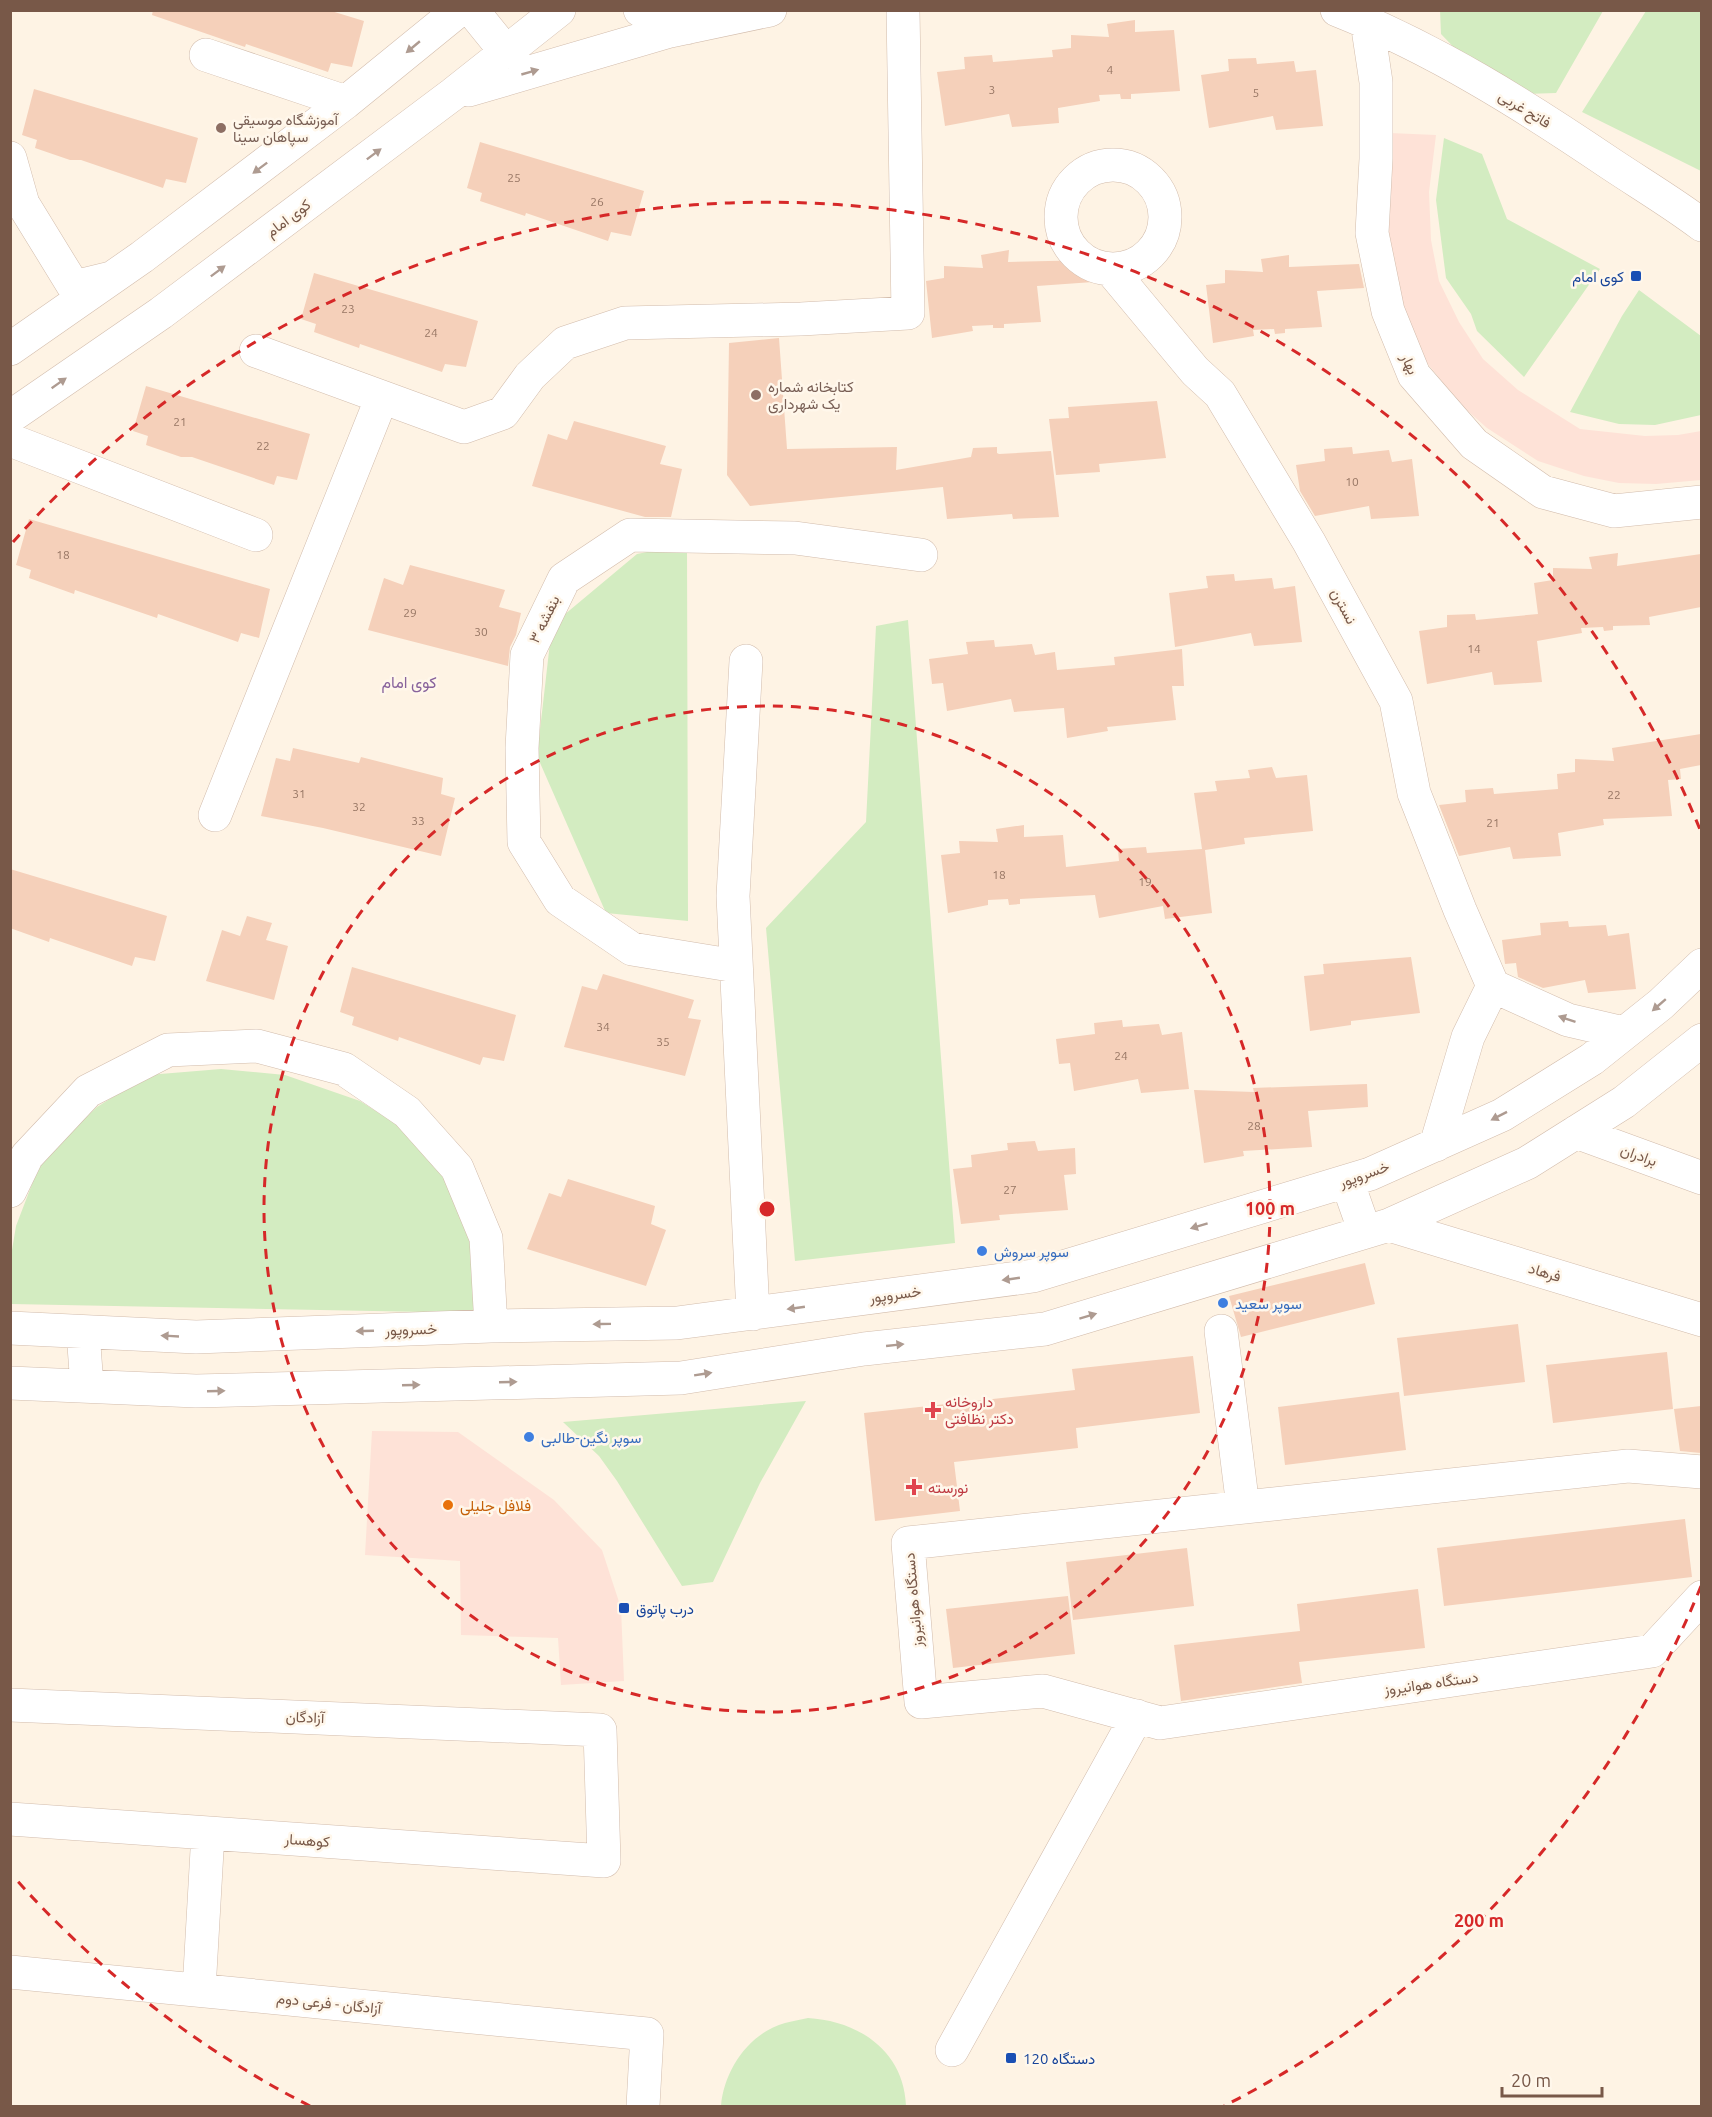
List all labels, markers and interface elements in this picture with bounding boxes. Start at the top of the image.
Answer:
one-way arrow [406,40,421,53]
house number: 4 [1107,63,1114,76]
one-way arrow [521,67,539,76]
house number: 3 [989,83,995,96]
house number: 5 [1253,86,1259,99]
street label: فاتح غربی [1494,87,1554,134]
place label: آموزشگاه موسیقی سپاهان سینا [233,111,340,147]
marker: آموزشگاه موسیقی سپاهان سینا [214,121,228,135]
one-way arrow [366,148,381,160]
one-way arrow [252,162,268,174]
house number: 25 [507,171,521,184]
street label: کوی امام [262,195,315,242]
house number: 26 [590,195,604,208]
one-way arrow [210,265,225,277]
place label: کوی امام [1572,268,1624,287]
marker: کوی امام [1629,269,1643,283]
house number: 23 [341,302,355,315]
house number: 24 [424,326,438,339]
street label: بهار [1397,350,1422,378]
one-way arrow [50,377,66,389]
place label: کتابخانه شماره یک شهرداری [768,378,854,414]
marker: کتابخانه شماره یک شهرداری [749,388,763,402]
house number: 21 [173,415,187,428]
house number: 22 [256,439,270,452]
house number: 10 [1345,475,1359,488]
house number: 18 [56,548,70,561]
street label: نسترن [1327,585,1360,627]
street label: بنفشه ۳ [525,592,564,646]
house number: 29 [403,606,417,619]
house number: 30 [474,625,488,638]
house number: 14 [1467,642,1481,655]
district label: کوی امام [381,673,437,693]
house number: 31 [292,787,306,800]
house number: 22 [1607,788,1621,801]
house number: 32 [352,800,366,813]
house number: 33 [411,814,425,827]
house number: 21 [1486,816,1500,829]
house number: 18 [992,868,1006,881]
house number: 19 [1138,875,1152,888]
one-way arrow [1651,998,1667,1011]
one-way arrow [1558,1013,1576,1023]
house number: 34 [596,1020,610,1033]
house number: 35 [656,1035,670,1048]
house number: 24 [1114,1049,1128,1062]
one-way arrow [1491,1111,1508,1121]
house number: 28 [1247,1119,1261,1132]
street label: برادران [1618,1141,1660,1170]
street label: خسروپور [1336,1157,1392,1193]
house number: 27 [1003,1183,1017,1196]
text: 100 m [1245,1198,1295,1218]
centre of rings [757,1199,777,1219]
one-way arrow [1189,1222,1207,1231]
place label: سوپر سروش [994,1243,1069,1262]
marker: سوپر سروش [975,1244,989,1258]
street label: فرهاد [1526,1259,1563,1286]
one-way arrow [1002,1274,1021,1283]
street label: خسروپور [867,1282,922,1308]
place label: سوپر سعید [1235,1295,1302,1314]
marker: سوپر سعید [1216,1296,1230,1310]
one-way arrow [786,1303,805,1313]
one-way arrow [1079,1311,1097,1320]
street label: خسروپور [384,1320,437,1340]
one-way arrow [592,1320,611,1329]
one-way arrow [355,1326,374,1335]
one-way arrow [160,1331,179,1340]
one-way arrow [886,1341,905,1350]
one-way arrow [693,1370,712,1379]
one-way arrow [498,1378,517,1387]
one-way arrow [401,1380,420,1390]
one-way arrow [206,1386,225,1395]
place label: داروخانه دکتر نظافتی [945,1393,1014,1429]
marker: داروخانه دکتر نظافتی [926,1403,940,1417]
place label: سوپر نگین-طالبی [541,1429,641,1448]
marker: سوپر نگین-طالبی [522,1430,536,1444]
marker: نورسته [905,1478,923,1496]
place label: نورسته [928,1479,968,1497]
place label: فلافل جلیلی [460,1497,531,1516]
marker: فلافل جلیلی [441,1498,455,1512]
street label: دستگاه هوانیروز [900,1552,927,1649]
place label: درب پاتوق [636,1600,694,1619]
marker: درب پاتوق [617,1601,631,1615]
street label: دستگاه هوانیروز [1382,1668,1479,1699]
street label: آزادگان [285,1708,326,1727]
street label: کوهسار [283,1830,331,1851]
text: 200 m [1454,1910,1504,1930]
street label: آزادگان - فرعی دوم [276,1989,384,2019]
place label: 120 دستگاه [1023,2050,1095,2067]
marker: 120 دستگاه [1004,2051,1018,2065]
scale bar [1502,2060,1602,2098]
text: 20 m [1511,2070,1551,2090]

